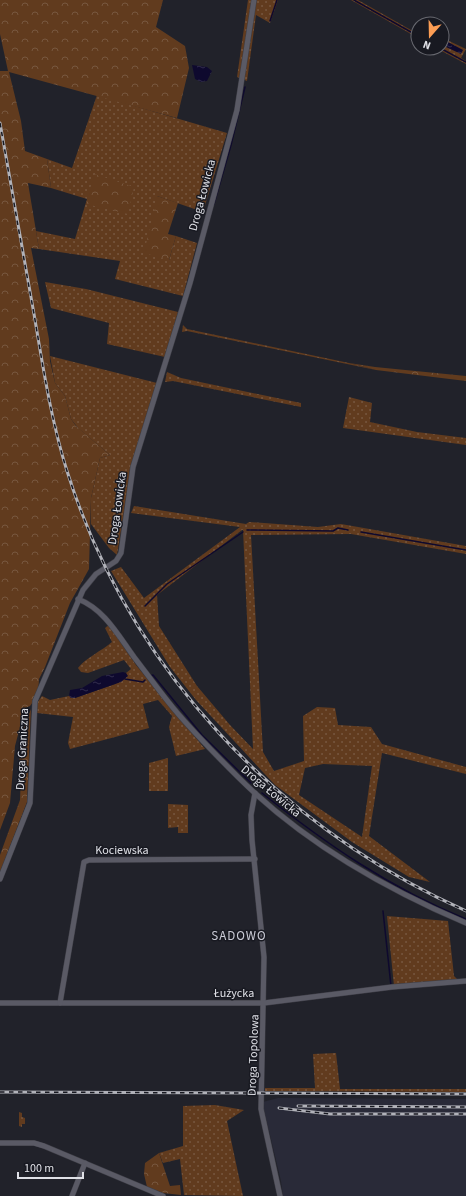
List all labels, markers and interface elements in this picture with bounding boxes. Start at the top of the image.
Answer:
north arrow [410,16,450,56]
text: N [421,37,433,53]
street label: Droga Łowicka [185,157,220,233]
street label: Droga Łowicka [104,471,131,546]
street label: Droga Graniczna [12,708,33,791]
street label: Droga Łowicka [237,761,304,822]
street label: Kociewska [95,842,149,859]
district label: SADOWO [211,927,267,945]
street label: Łużycka [213,985,254,1002]
street label: Droga Topolowa [244,1014,263,1096]
scale bar [18,1154,83,1180]
text: 100 m [24,1160,54,1177]

